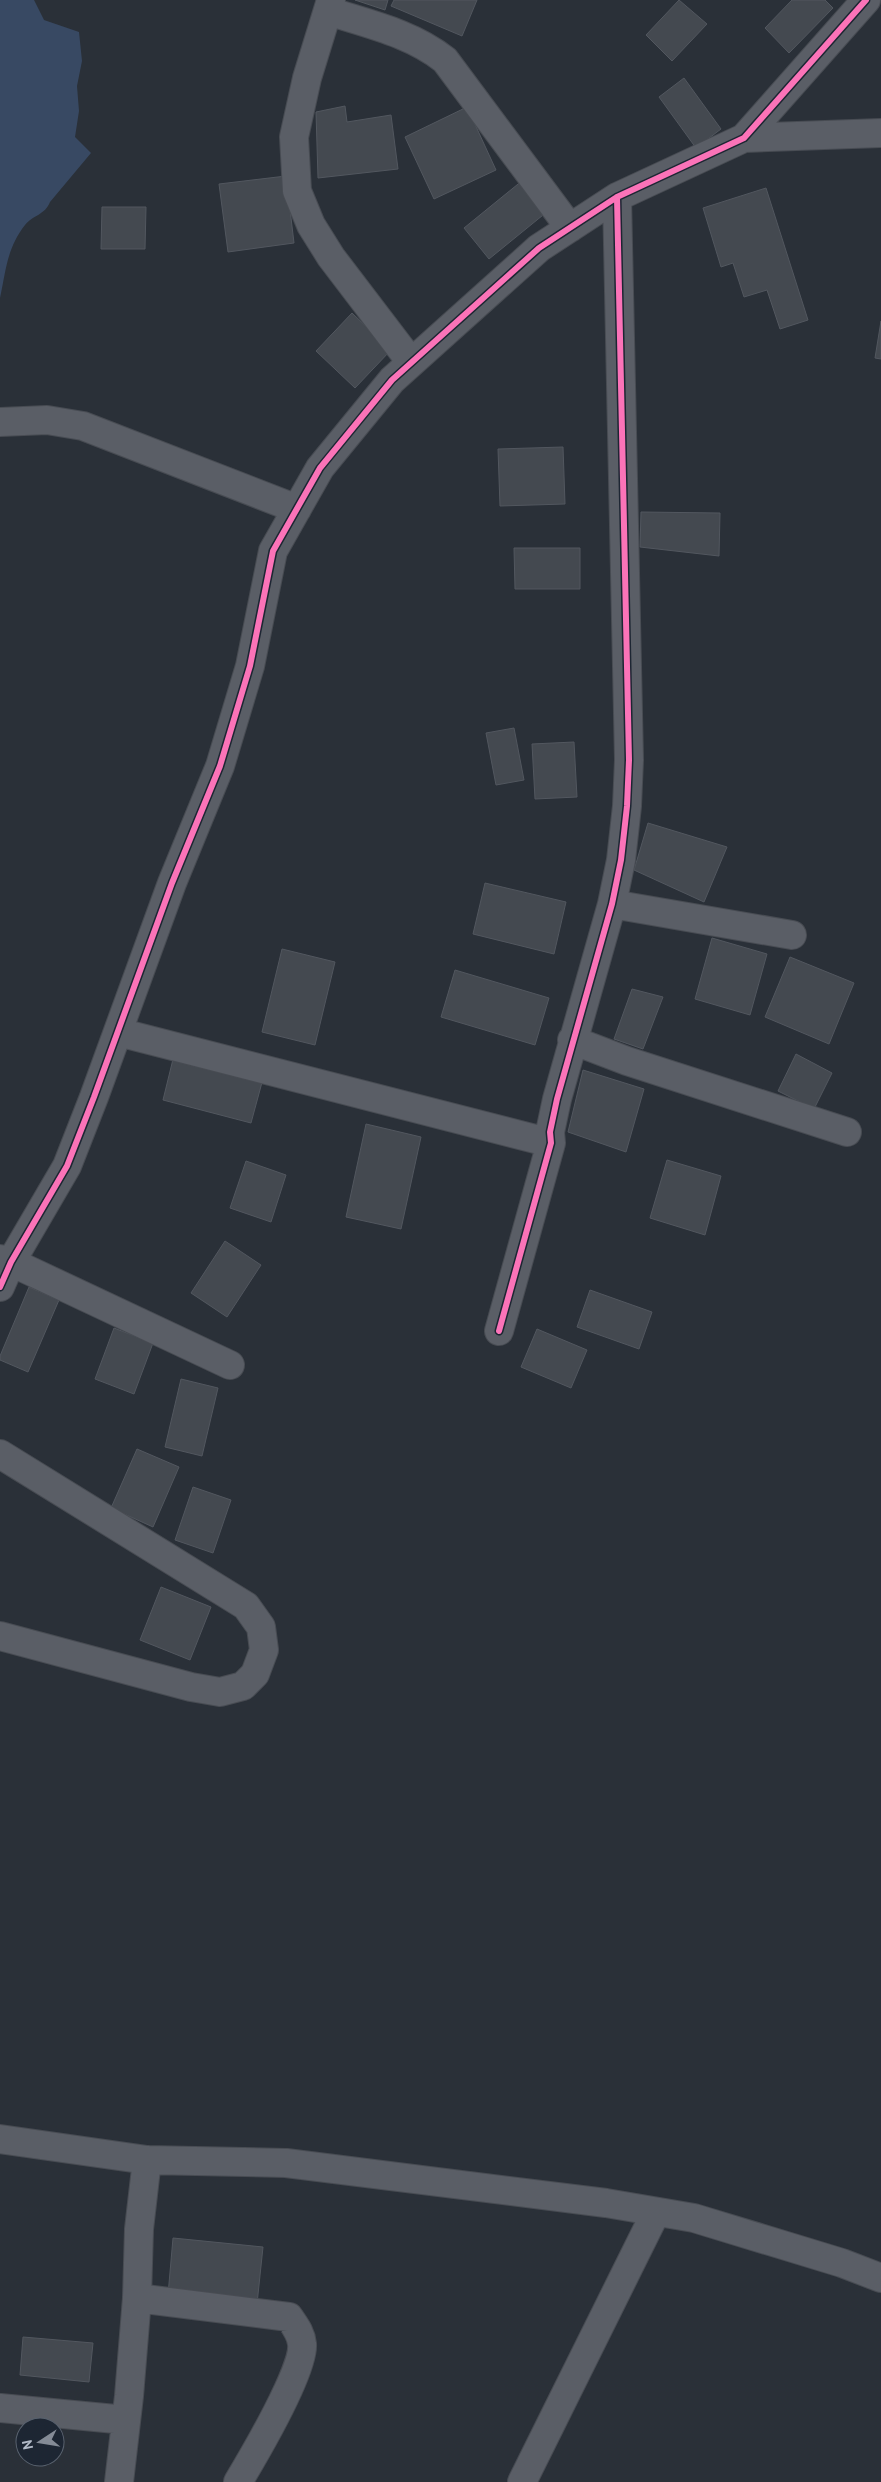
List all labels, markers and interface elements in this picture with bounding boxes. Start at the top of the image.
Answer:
north arrow [15,2417,65,2467]
text: N [18,2438,37,2451]

